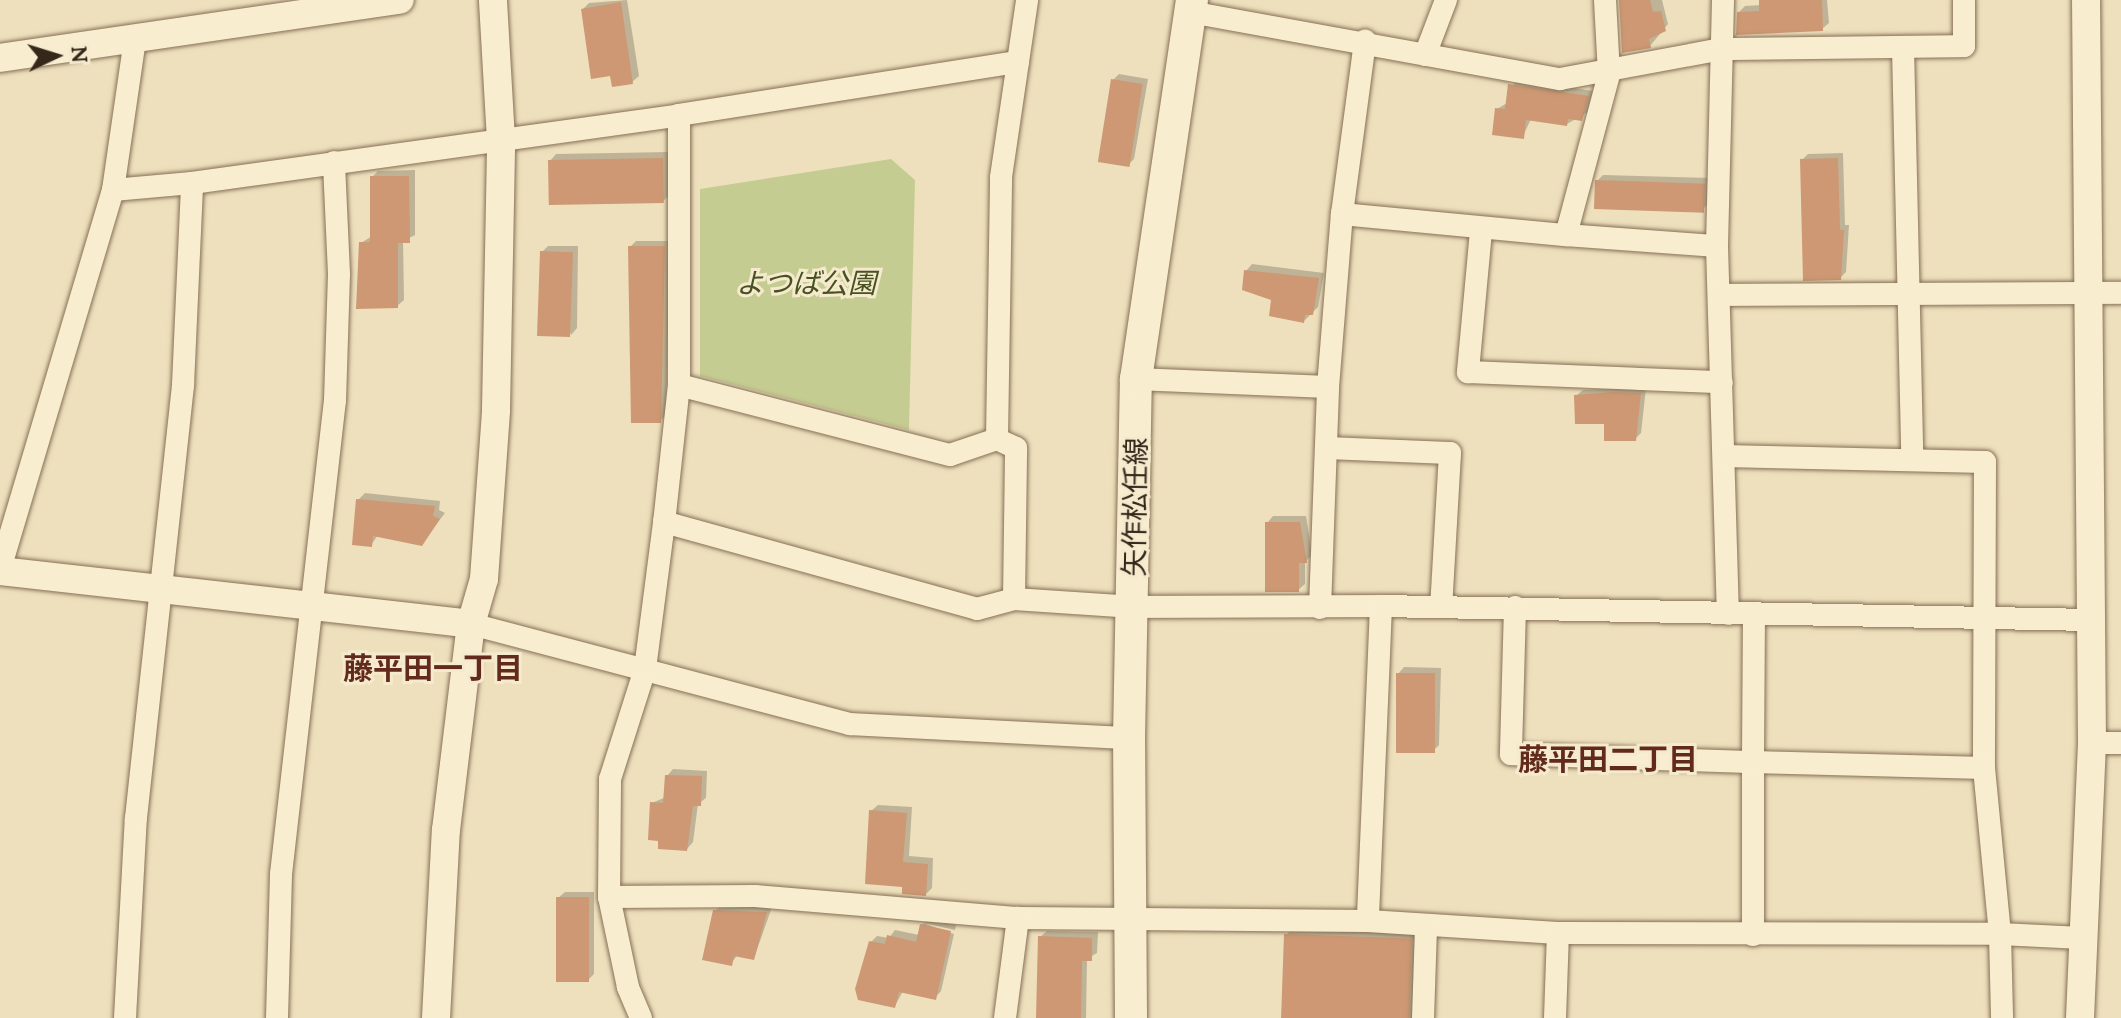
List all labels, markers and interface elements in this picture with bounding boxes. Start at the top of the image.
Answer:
north arrow [16,16,96,96]
text: N [65,45,95,64]
park label: よつば公園 [736,266,876,300]
street label: 矢作松任線 [1117,437,1153,577]
district label: 藤平田一丁目 [343,650,523,686]
district label: 藤平田二丁目 [1518,741,1698,777]

